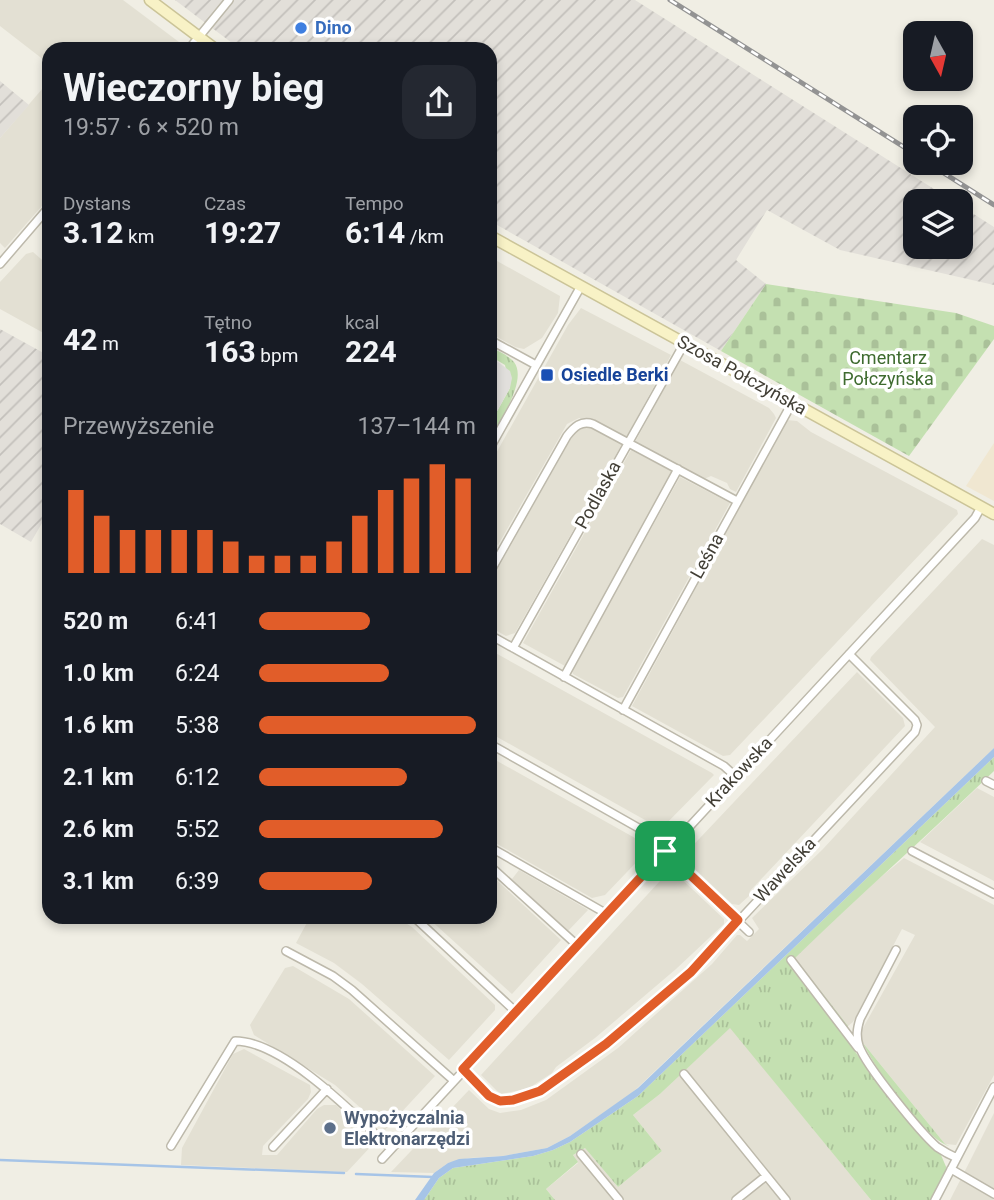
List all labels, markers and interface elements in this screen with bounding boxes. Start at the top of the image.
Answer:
place label: Dino [315,17,352,38]
marker: Dino [293,20,309,36]
north arrow [903,21,973,91]
map controls [903,21,973,259]
button: share [402,65,476,139]
text: Wieczorny bieg [63,66,325,110]
button: locate [903,105,973,175]
text: 19:57 · 6 × 520 m [63,114,239,141]
button: layers [903,189,973,259]
text: Dystans [63,192,131,215]
text: Czas [204,192,246,215]
text: Tempo [345,192,404,215]
text: 3.12 [63,215,123,250]
text: 19:27 [204,215,281,250]
text: 6:14 [345,215,405,250]
text: km [123,225,154,248]
text: /km [405,225,444,248]
text: Tętno [204,311,252,334]
text: kcal [345,311,379,334]
text: 42 [63,322,97,357]
street label: Szosa Połczyńska [674,330,811,419]
text: m [97,332,119,355]
text: 163 [204,334,256,369]
text: 224 [345,334,397,369]
text: bpm [256,344,298,367]
park label: Cmentarz Połczyńska [842,347,934,389]
place label: Osiedle Berki [561,364,668,385]
marker: Osiedle Berki [539,367,555,383]
text: Przewyższenie [63,413,214,440]
text: 137–144 m [357,413,476,440]
street label: Podlaska [570,457,625,532]
street label: Leśna [686,530,727,582]
text: 520 m [63,608,128,635]
text: 6:41 [175,608,219,635]
text: 1.0 km [63,660,134,687]
text: 6:24 [175,660,219,687]
text: 1.6 km [63,712,134,739]
text: 5:38 [175,712,219,739]
street label: Krakowska [701,732,776,811]
text: 2.1 km [63,764,134,791]
text: 6:12 [175,764,219,791]
text: 2.6 km [63,816,134,843]
text: 5:52 [175,816,219,843]
pin [635,821,695,881]
icon: arrive [646,832,684,870]
street label: Wawelska [749,833,820,906]
text: 3.1 km [63,868,134,895]
text: 6:39 [175,868,219,895]
place label: Wypożyczalnia Elektronarzędzi [344,1107,470,1149]
marker: Wypożyczalnia Elektronarzędzi [322,1120,338,1136]

